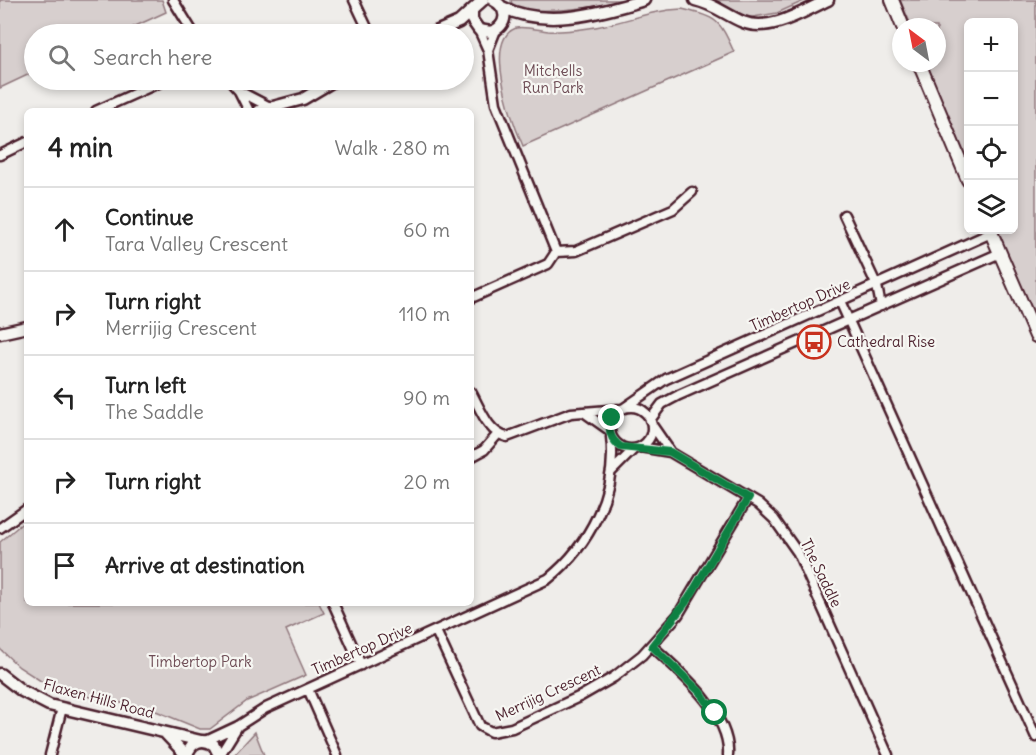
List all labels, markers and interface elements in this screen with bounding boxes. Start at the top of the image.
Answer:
north arrow [892,18,946,72]
map controls [964,18,1018,234]
button: + [964,18,1018,72]
search box [24,24,474,90]
icon: search [45,41,78,74]
text: Search here [93,43,212,71]
park label: Mitchells Run Park [522,61,584,97]
button: − [964,72,1018,126]
button: locate [964,126,1018,180]
text: 4 min [48,131,113,164]
text: Walk · 280 m [334,135,450,160]
button: layers [964,180,1018,234]
text: Continue [105,203,194,231]
icon: ahead [48,213,81,246]
text: 60 m [403,217,450,242]
text: Tara Valley Crescent [105,231,288,256]
street label: Timbertop Drive [747,274,853,335]
text: Turn right [105,287,201,315]
icon: right [48,297,81,330]
text: 110 m [399,301,450,326]
text: Merrijig Crescent [105,315,257,340]
bus stop icon: Cathedral Rise [796,324,832,360]
place label: Cathedral Rise [837,332,935,351]
text: Turn left [105,371,186,399]
icon: left [48,381,81,414]
text: 90 m [403,385,450,410]
text: The Saddle [105,399,204,424]
route end [598,404,624,430]
icon: right [48,465,81,498]
text: Turn right [105,467,201,495]
text: 20 m [404,469,450,494]
street label: The Saddle [797,535,846,610]
icon: arrive [48,549,81,582]
text: Arrive at destination [105,551,305,579]
street label: Timbertop Drive [309,618,415,679]
park label: Timbertop Park [148,652,252,671]
street label: Merrijig Crescent [492,660,603,725]
street label: Flaxen Hills Road [42,675,157,723]
route start [701,699,727,725]

